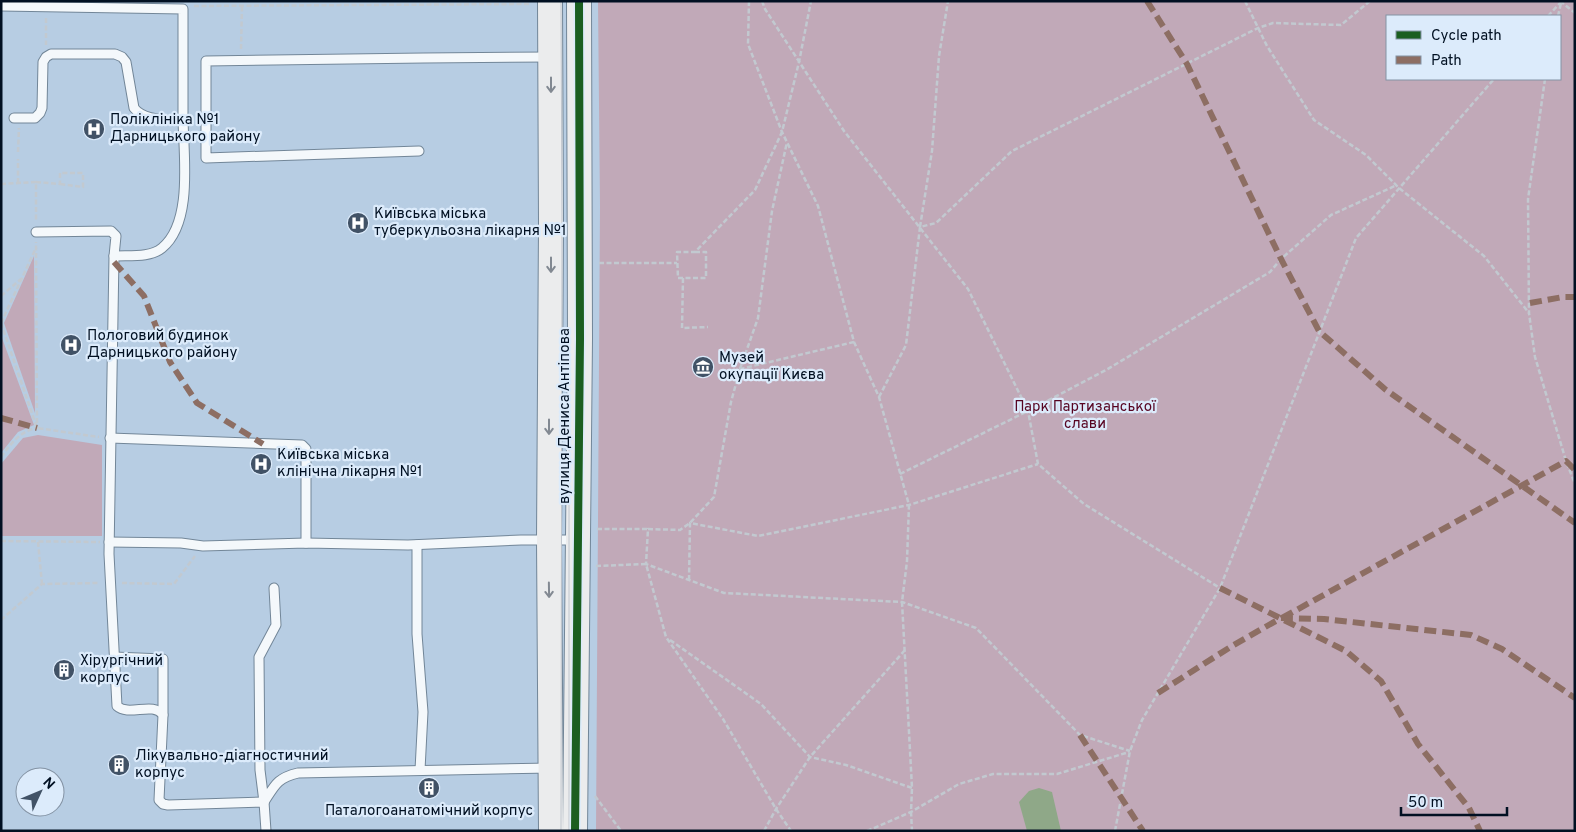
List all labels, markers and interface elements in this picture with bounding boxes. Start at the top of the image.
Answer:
legend [1386,15,1561,80]
text: Cycle path [1431,27,1502,46]
text: Path [1431,52,1462,71]
one-way arrow [546,76,556,93]
place label: Поліклініка №1 Дарницького району [110,111,261,147]
hospital icon: Поліклініка №1 Дарницького району [82,117,106,141]
place label: Київська міська туберкульозна лікарня №1 [374,205,567,241]
hospital icon: Київська міська туберкульозна лікарня №1 [346,211,370,235]
one-way arrow [546,256,556,273]
place label: Пологовий будинок Дарницького району [87,327,238,363]
street label: вулиця Дениса Антіпова [556,328,575,504]
hospital icon: Пологовий будинок Дарницького району [59,333,83,357]
place label: Музей окупації Києва [719,349,824,385]
museum icon: Музей окупації Києва [691,355,715,379]
park label: Парк Партизанської слави [1014,398,1157,434]
one-way arrow [544,419,554,435]
place label: Київська міська клінічна лікарня №1 [277,446,423,482]
hospital icon: Київська міська клінічна лікарня №1 [249,452,273,476]
one-way arrow [544,582,554,598]
place label: Хірургічний корпус [80,652,163,688]
building icon: Хірургічний корпус [52,658,76,682]
place label: Лікувально-діагностичний корпус [135,747,329,783]
building icon: Лікувально-діагностичний корпус [107,753,131,777]
north arrow [15,767,65,817]
text: N [39,774,58,794]
building icon: Паталогоанатомічний корпус [417,776,441,800]
scale bar [1401,784,1507,816]
text: 50 m [1408,794,1443,813]
place label: Паталогоанатомічний корпус [325,802,533,821]

